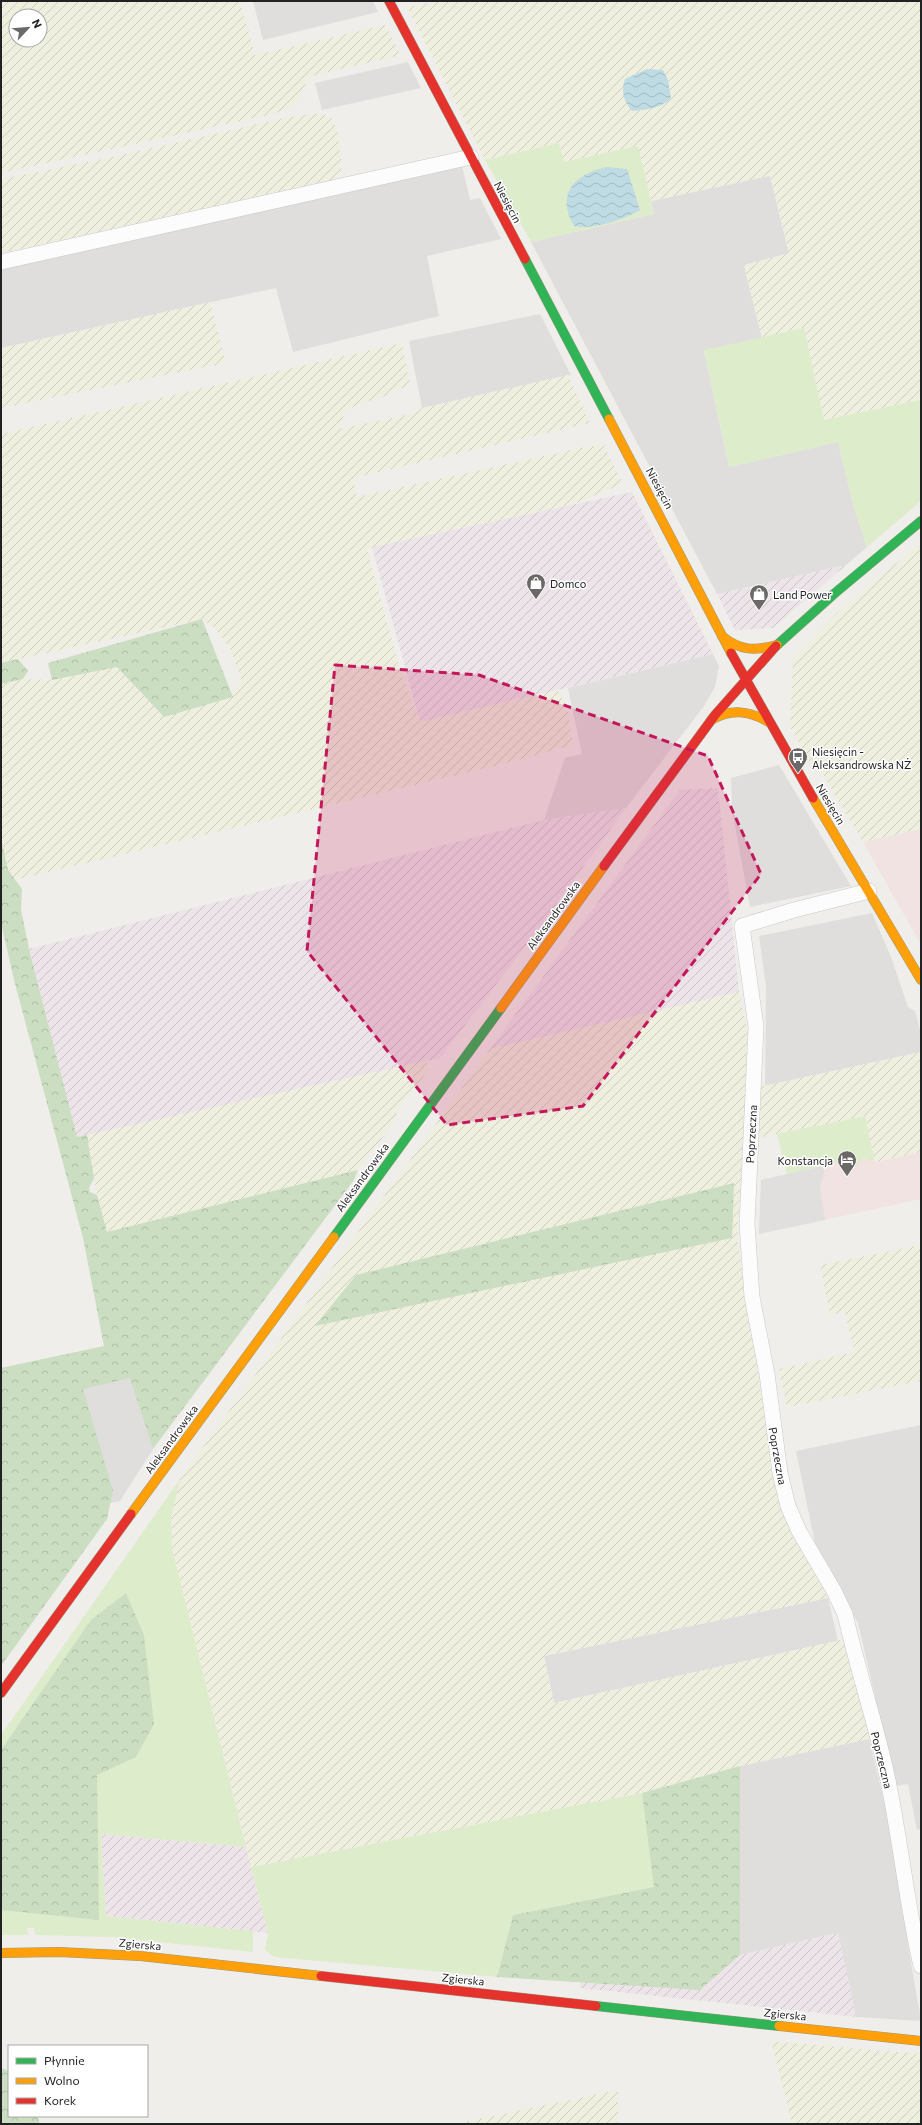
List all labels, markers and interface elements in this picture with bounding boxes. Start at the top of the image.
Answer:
north arrow [8,8,48,48]
text: N [30,17,45,30]
street label: Niesięcin [492,179,524,225]
street label: Niesięcin [644,465,676,511]
shop icon: Domco [525,572,547,600]
place label: Domco [550,577,587,590]
shop icon: Land Power [748,583,770,611]
place label: Land Power [773,588,832,601]
place label: Niesięcin - Aleksandrowska NŻ [812,745,911,771]
bus stop icon: Niesięcin - Aleksandrowska NŻ [787,746,809,774]
street label: Niesięcin [814,781,848,827]
street label: Aleksandrowska [524,878,582,952]
street label: Poprzeczna [743,1104,759,1164]
street label: Aleksandrowska [333,1140,391,1214]
hotel icon: Konstancja [836,1149,858,1177]
place label: Konstancja [778,1154,833,1167]
street label: Aleksandrowska [142,1402,200,1476]
street label: Poprzeczna [767,1426,789,1486]
street label: Poprzeczna [869,1730,895,1790]
street label: Zgierska [118,1936,162,1952]
street label: Zgierska [441,1970,485,1988]
street label: Zgierska [763,2005,807,2023]
legend [8,2045,148,2117]
text: Płynnie [44,2053,85,2067]
text: Wolno [44,2073,80,2087]
text: Korek [44,2093,77,2107]

